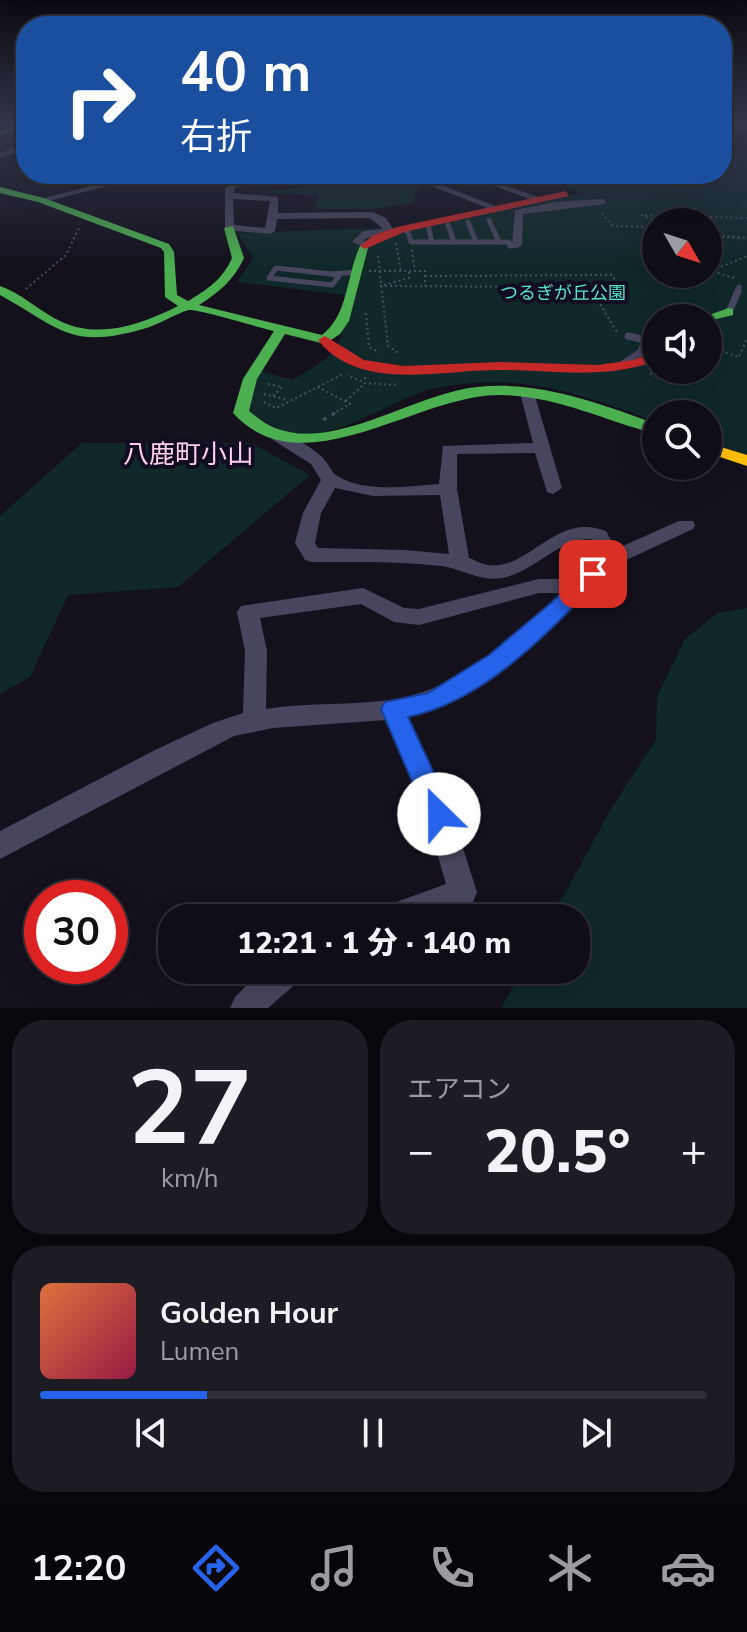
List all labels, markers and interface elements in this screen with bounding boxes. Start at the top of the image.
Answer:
text: 40 m [180,34,311,111]
icon: right [48,48,152,152]
text: 右折 [180,113,252,162]
north arrow [642,208,722,288]
map controls [642,208,722,480]
park label: つるぎが丘公園 [500,281,626,305]
button: sound [642,304,722,384]
button: search [642,400,722,480]
district label: 八鹿町小山 [123,437,253,472]
pin [559,540,627,608]
icon: arrive [571,552,615,596]
position arrow [397,772,481,856]
speed limit sign: 30 [24,880,128,984]
text: 12:21 · 1 分 · 140 m [237,923,511,964]
text: 27 [127,1038,252,1180]
text: エアコン [408,1072,512,1107]
text: 20.5° [484,1111,631,1193]
text: − [408,1122,434,1182]
text: + [681,1122,707,1182]
text: km/h [161,1161,218,1196]
text: Golden Hour [160,1293,338,1334]
text: Lumen [160,1334,239,1369]
icon: previous [129,1411,173,1455]
icon: pause [351,1411,395,1455]
icon: next [574,1411,618,1455]
icon: directions [188,1540,244,1596]
icon: music [306,1540,362,1596]
icon: phone [424,1540,480,1596]
icon: climate [542,1540,598,1596]
icon: car [660,1540,716,1596]
text: 12:20 [31,1544,126,1593]

